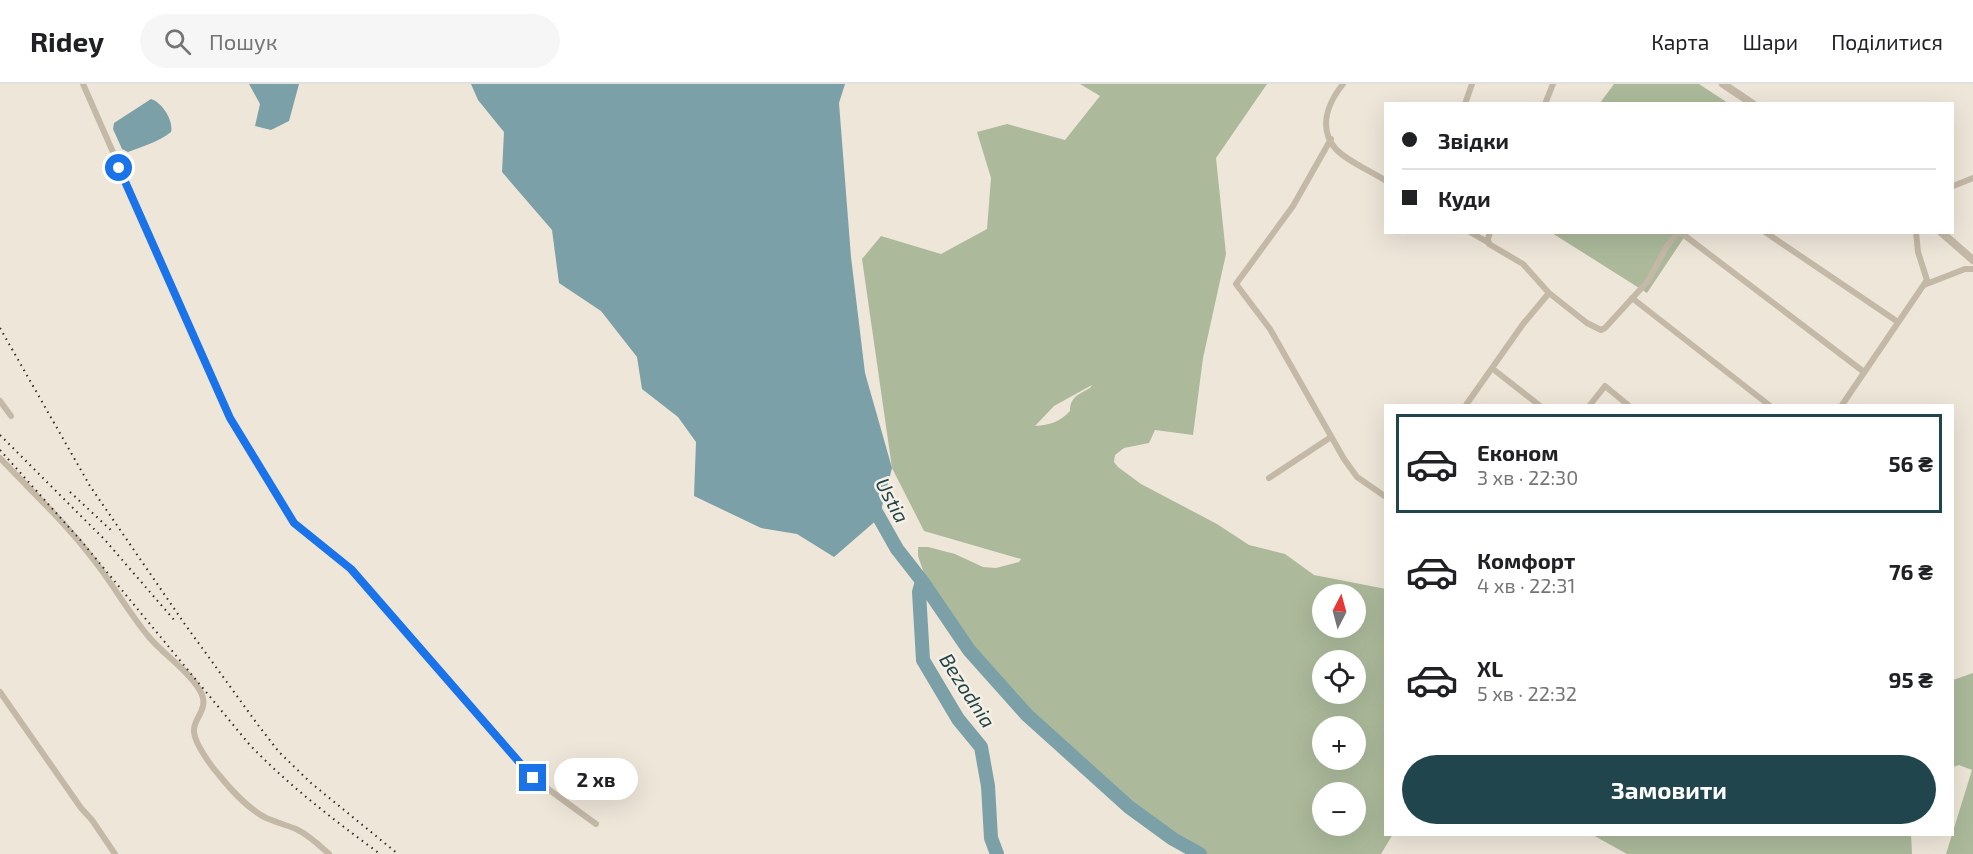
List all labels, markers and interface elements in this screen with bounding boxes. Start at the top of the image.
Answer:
search box [140,14,560,68]
text: Ridey [30,24,104,58]
icon: search [161,25,194,58]
text: Пошук [209,28,278,54]
text: Карта [1651,29,1709,54]
text: Шари [1742,29,1798,54]
text: Поділитися [1831,29,1943,54]
text: Звідки [1438,127,1509,153]
route start [105,154,132,181]
text: Куди [1438,185,1491,211]
icon: car [1405,437,1459,491]
text: Економ [1477,439,1559,465]
text: 56 ₴ [1888,450,1933,476]
text: 3 хв · 22:30 [1477,465,1578,489]
water label: Ustia [871,473,915,527]
icon: car [1405,545,1459,599]
text: Комфорт [1477,547,1575,573]
text: 76 ₴ [1889,558,1933,584]
text: 4 хв · 22:31 [1477,573,1575,597]
north arrow [1312,584,1366,638]
map controls [1312,584,1366,836]
water label: Bezodnia [935,648,1001,732]
button: locate [1312,650,1366,704]
icon: car [1405,653,1459,707]
text: XL [1477,655,1503,681]
text: 95 ₴ [1888,666,1933,692]
text: 5 хв · 22:32 [1477,681,1577,705]
button: + [1312,716,1366,770]
button: Замовити [1402,755,1936,824]
callout: 2 хв [554,757,638,799]
route end [519,764,546,791]
text: 2 хв [577,767,615,791]
button: − [1312,782,1366,836]

